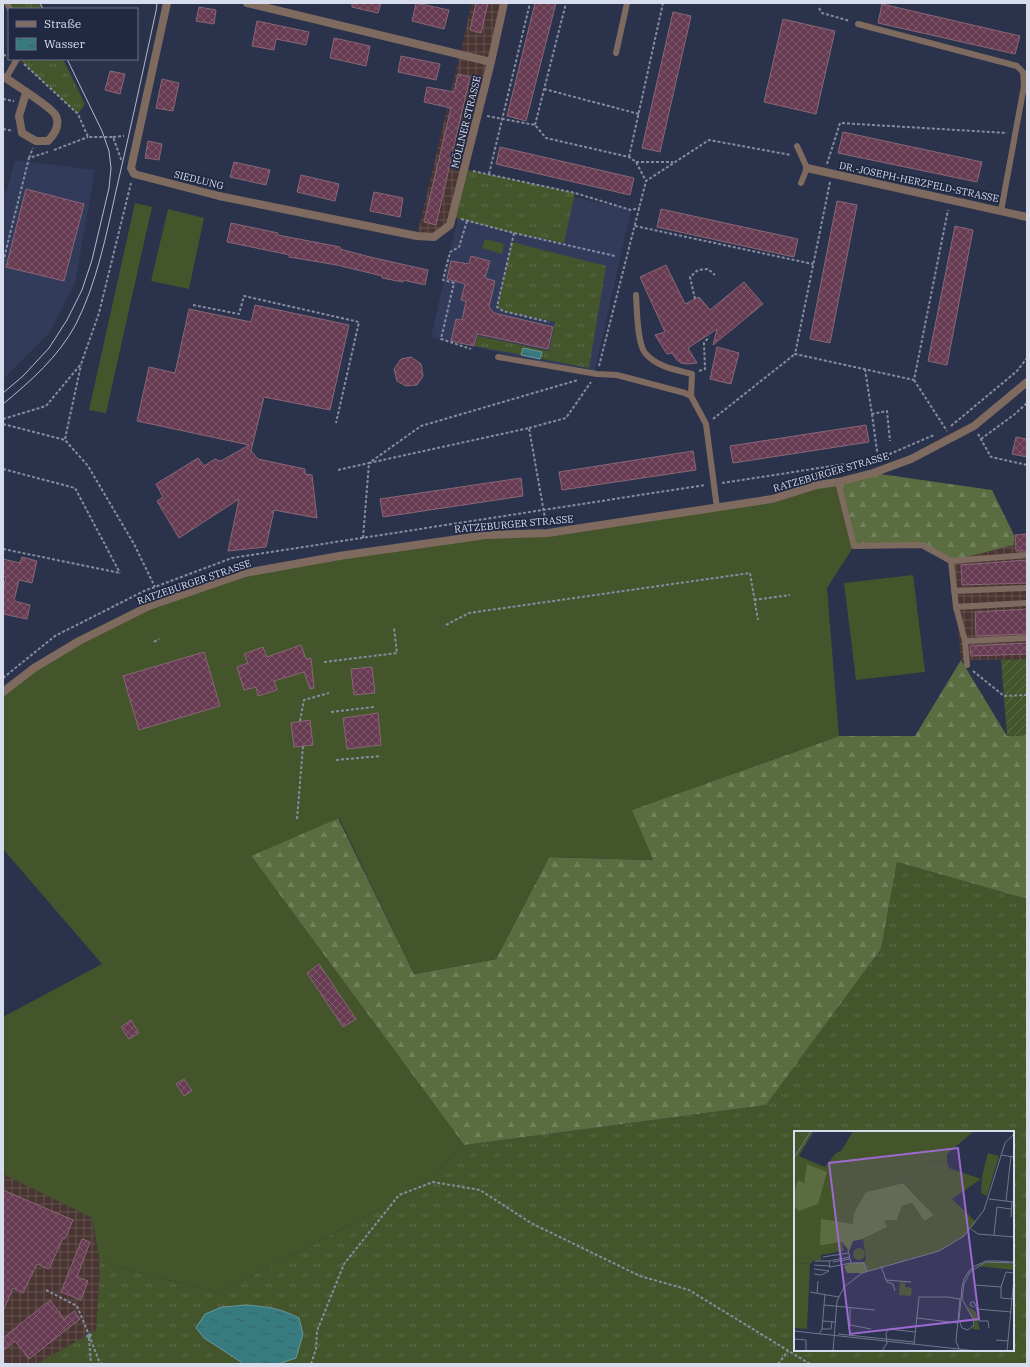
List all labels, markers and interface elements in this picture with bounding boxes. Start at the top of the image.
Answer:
legend [8,8,138,60]
text: Straße [44,16,81,31]
text: Wasser [44,36,86,51]
street label: MÖLLNER STRASSE [448,74,484,170]
street label: DR.-JOSEPH-HERZFELD-STRASSE [838,159,1000,205]
street label: SIEDLUNG [173,168,225,192]
street label: RATZEBURGER STRASSE [772,449,890,495]
street label: RATZEBURGER STRASSE [454,512,574,536]
street label: RATZEBURGER STRASSE [135,556,253,608]
inset map [794,1131,1014,1351]

